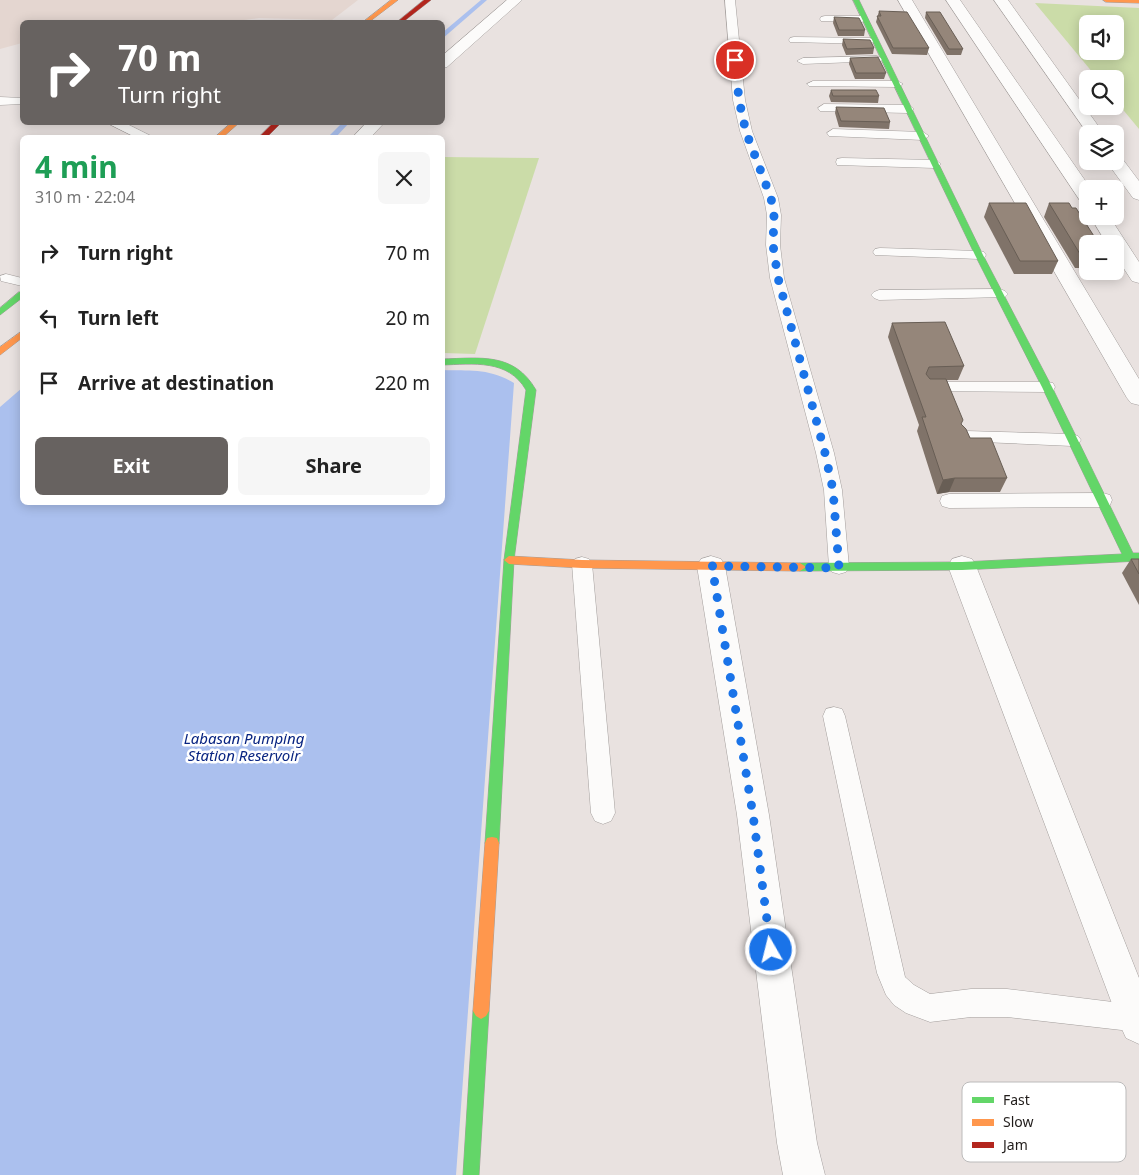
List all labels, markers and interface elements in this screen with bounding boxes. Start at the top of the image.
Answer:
map controls [1079,15,1124,280]
button: sound [1079,15,1124,60]
text: 70 m [118,34,201,81]
pin [714,39,756,81]
icon: right [35,40,100,105]
icon: arrive [721,46,749,74]
button: search [1079,70,1124,115]
text: Turn right [118,79,221,109]
button: layers [1079,125,1124,170]
text: 4 min [35,146,118,187]
button: close [378,152,430,204]
button: + [1079,180,1124,225]
text: 310 m · 22:04 [35,186,135,208]
button: − [1079,235,1124,280]
icon: right [35,239,63,267]
text: Turn right [78,240,173,266]
text: 70 m [386,240,430,266]
icon: left [35,304,63,332]
text: Turn left [78,305,159,331]
text: 20 m [386,305,430,331]
icon: arrive [35,369,63,397]
text: Arrive at destination [78,370,274,396]
text: 220 m [375,370,430,396]
button: Exit [35,437,228,495]
button: Share [238,437,430,495]
water label: Labasan Pumping Station Reservoir [184,728,305,765]
position arrow [744,923,796,975]
legend [962,1082,1126,1162]
text: Fast [1003,1090,1030,1109]
text: Slow [1003,1112,1034,1131]
text: Jam [1001,1135,1028,1154]

